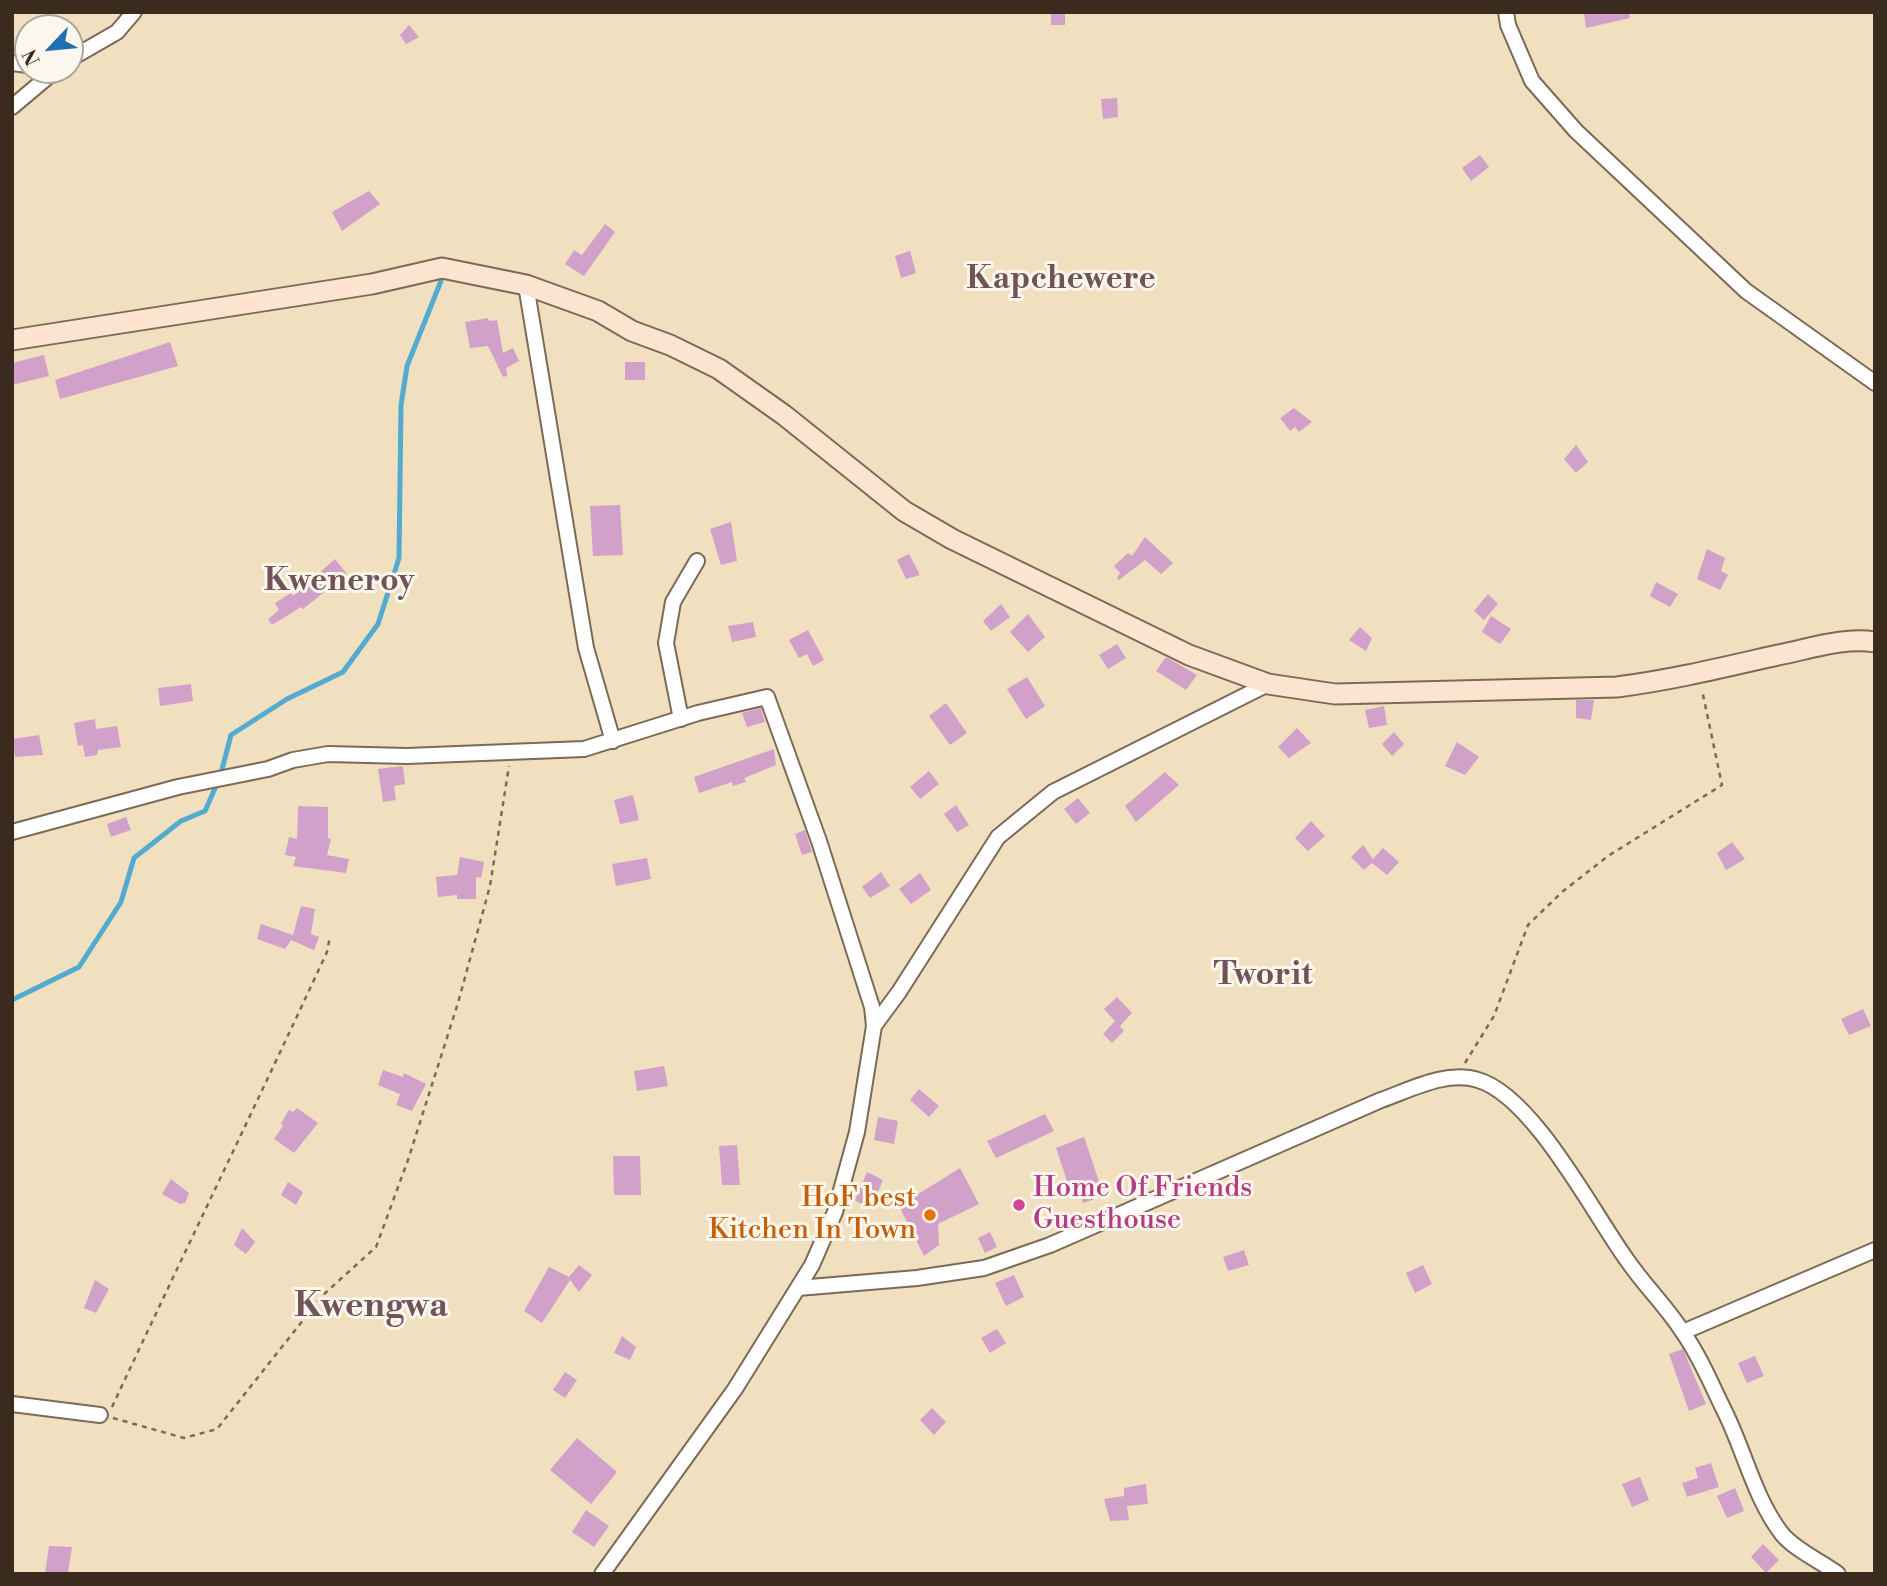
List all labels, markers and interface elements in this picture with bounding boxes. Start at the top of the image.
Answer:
north arrow [14,14,84,84]
text: N [18,45,46,69]
district label: Kapchewere [966,261,1156,299]
district label: Kweneroy [264,563,414,601]
district label: Tworit [1213,957,1313,995]
place label: Home Of Friends Guesthouse [1033,1172,1252,1238]
place label: HoF best Kitchen In Town [708,1182,916,1248]
marker: Home Of Friends Guesthouse [1011,1197,1027,1213]
marker: HoF best Kitchen In Town [922,1207,938,1223]
district label: Kwengwa [294,1287,448,1329]

